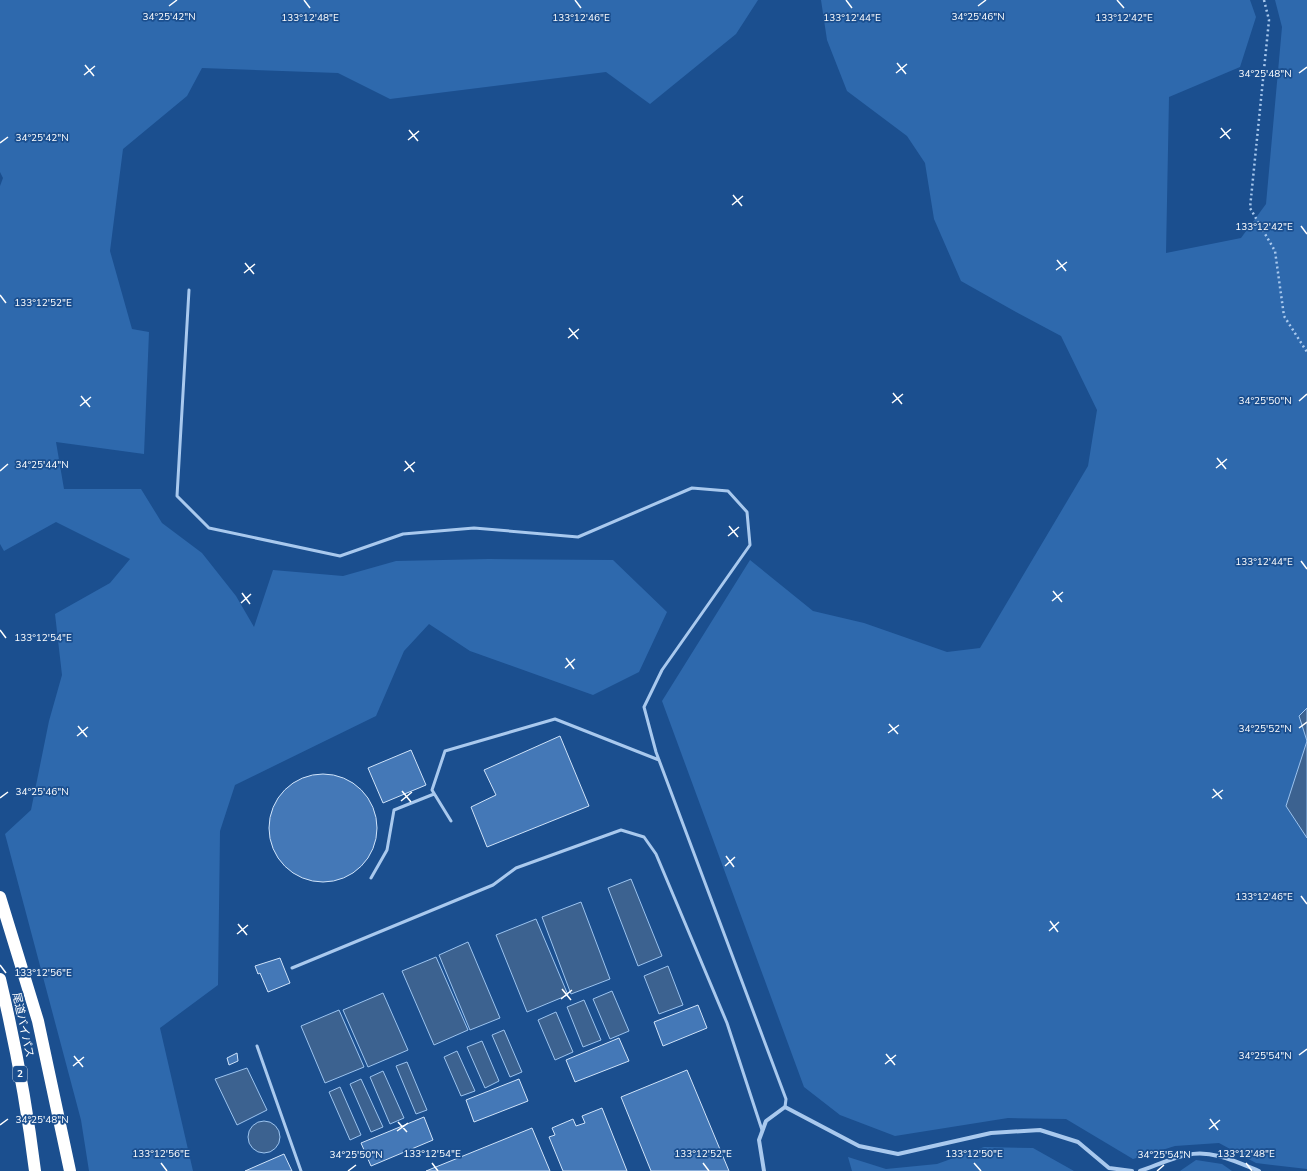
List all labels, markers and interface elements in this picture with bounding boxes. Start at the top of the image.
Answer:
text: 34°25'42"N [142,10,196,24]
text: 34°25'46"N [951,10,1005,24]
text: 133°12'48"E [281,11,339,25]
text: 133°12'46"E [552,11,610,25]
text: 133°12'44"E [823,11,881,25]
text: 133°12'42"E [1095,11,1153,25]
text: 34°25'48"N [1238,67,1292,81]
text: 34°25'42"N [15,131,69,145]
text: 133°12'42"E [1235,220,1293,234]
text: 133°12'52"E [14,296,72,310]
text: 34°25'50"N [1238,394,1292,408]
text: 34°25'44"N [15,458,69,472]
text: 133°12'44"E [1235,555,1293,569]
text: 133°12'54"E [14,631,72,645]
text: 34°25'52"N [1238,722,1292,736]
text: 34°25'46"N [15,785,69,799]
text: 133°12'46"E [1235,890,1293,904]
text: 133°12'56"E [14,966,72,980]
street label: 尾道バイパス [9,991,37,1059]
text: 34°25'54"N [1238,1049,1292,1063]
road number: 2 [13,1066,27,1082]
text: 34°25'48"N [15,1113,69,1127]
text: 133°12'56"E [132,1147,190,1161]
text: 133°12'54"E [403,1147,461,1161]
text: 133°12'52"E [674,1147,732,1161]
text: 133°12'50"E [945,1147,1003,1161]
text: 133°12'48"E [1217,1147,1275,1161]
text: 34°25'50"N [329,1148,383,1162]
text: 34°25'54"N [1137,1148,1191,1162]

